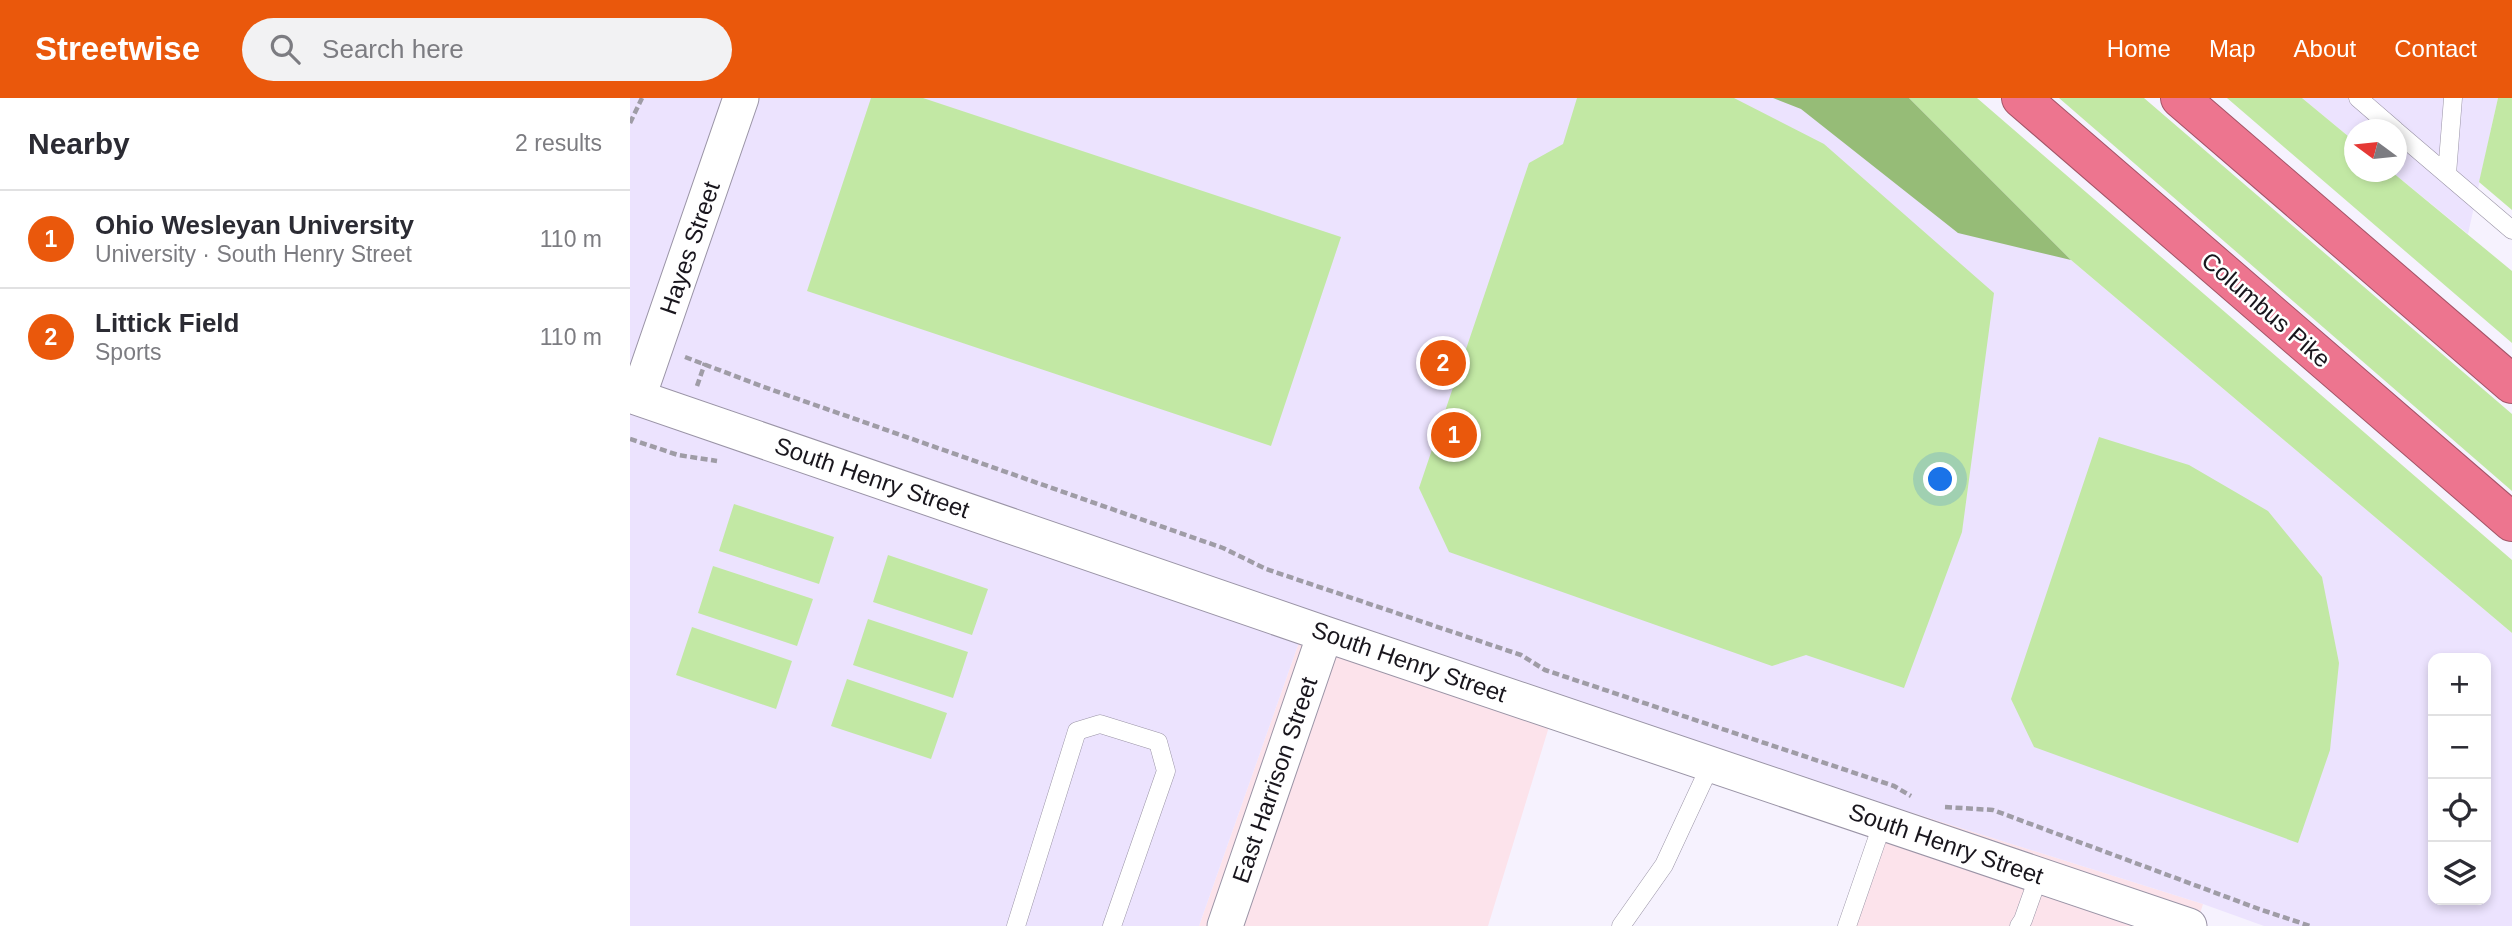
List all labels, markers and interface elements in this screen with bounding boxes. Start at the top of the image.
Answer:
search box [242,18,732,81]
text: Streetwise [35,30,200,67]
icon: search [266,30,304,68]
text: Search here [322,34,464,64]
text: Home [2107,35,2171,62]
text: Map [2209,35,2256,62]
text: About [2294,35,2356,62]
text: Contact [2394,35,2477,62]
north arrow [2344,119,2407,182]
text: Nearby [28,127,130,160]
text: 2 results [515,130,602,156]
street label: Hayes Street [654,178,725,318]
text: Ohio Wesleyan University [95,210,414,240]
text: 1 [45,226,57,252]
text: 110 m [540,226,602,252]
text: University · South Henry Street [95,241,412,267]
street label: Columbus Pike [2197,246,2336,373]
text: Littick Field [95,308,239,338]
text: 2 [45,324,57,350]
text: 110 m [540,324,602,350]
pin: 2 [1420,337,1466,389]
text: Sports [95,339,161,365]
pin: 1 [1431,409,1477,461]
street label: South Henry Street [771,432,973,524]
your location [1923,462,1957,496]
street label: South Henry Street [1308,616,1510,708]
map controls [2428,653,2491,905]
button: + [2428,653,2491,716]
street label: East Harrison Street [1227,673,1323,886]
button: − [2428,716,2491,779]
button: locate [2428,779,2491,842]
street label: South Henry Street [1845,798,2047,890]
button: layers [2428,842,2491,905]

